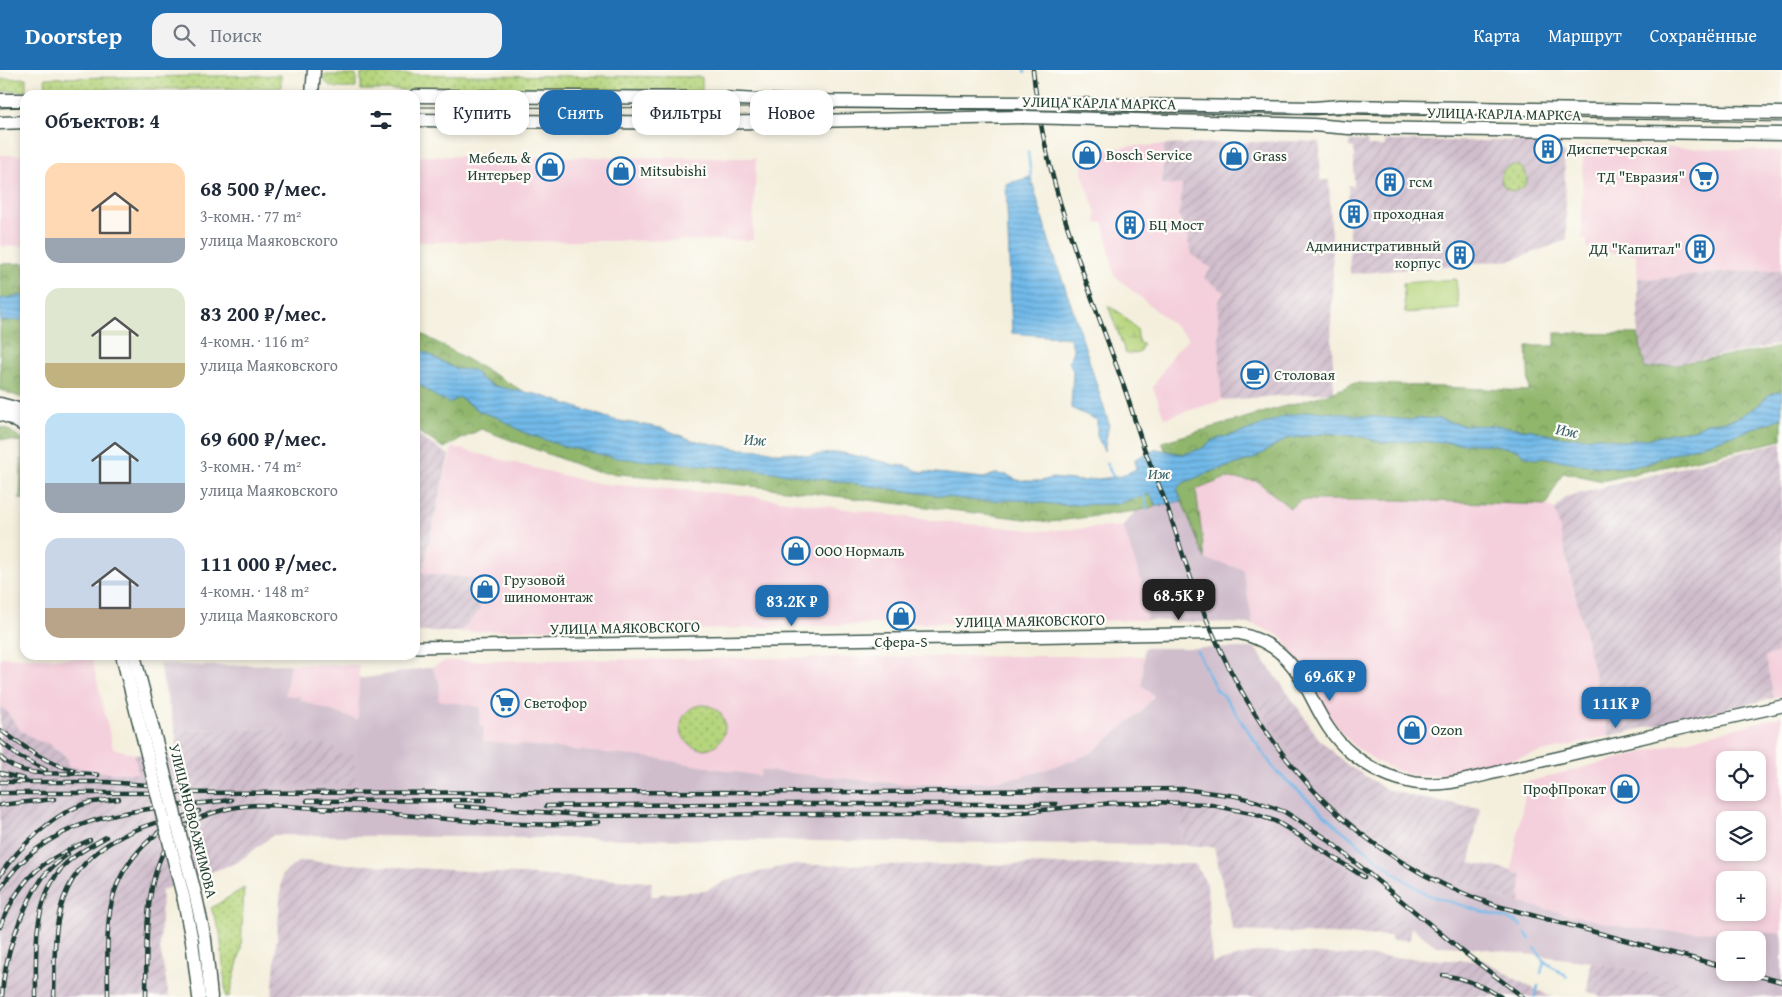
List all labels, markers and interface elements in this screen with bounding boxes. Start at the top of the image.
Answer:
search box [152,13,502,58]
text: Doorstep [25,18,122,53]
icon: search [170,21,198,49]
text: Поиск [210,21,262,49]
text: Карта [1474,22,1520,49]
text: Маршрут [1548,22,1622,49]
text: Сохранённые [1650,22,1757,49]
chip: Купить [435,90,529,135]
chip: Снять [539,90,622,135]
chip: Фильтры [632,90,740,135]
chip: Новое [750,90,833,135]
street label: УЛИЦА КАРЛА МАРКСА [1022,91,1176,114]
street label: УЛИЦА КАРЛА МАРКСА [1427,102,1581,125]
text: Объектов: 4 [45,105,160,136]
icon: filters [367,106,395,134]
building icon: Диспетчерская [1533,134,1563,164]
place label: Диспетчерская [1566,138,1668,159]
shop icon: Bosch Service [1072,140,1102,170]
shop icon: Grass [1219,141,1249,171]
place label: Bosch Service [1106,144,1192,165]
place label: Grass [1253,145,1287,166]
place label: Мебель & Интерьер [468,147,532,185]
shop icon: Мебель & Интерьер [535,152,565,182]
shop icon: Mitsubishi [606,156,636,186]
place label: Mitsubishi [640,160,706,181]
supermarket icon: ТД "Евразия" [1689,162,1719,192]
place label: ТД "Евразия" [1597,166,1685,187]
building icon: гсм [1375,167,1405,197]
place label: гсм [1409,171,1433,192]
text: 68 500 ₽/мес. [200,173,326,204]
icon: home [85,183,145,243]
building icon: проходная [1339,199,1369,229]
place label: проходная [1373,203,1444,224]
text: 3-комн. · 77 m² [200,204,301,228]
building icon: БЦ Мост [1115,210,1145,240]
place label: БЦ Мост [1149,214,1205,235]
text: улица Маяковского [200,228,338,252]
building icon: ДД "Капитал" [1685,234,1715,264]
place label: Административный корпус [1306,235,1441,273]
place label: ДД "Капитал" [1588,238,1681,259]
building icon: Административный корпус [1445,240,1475,270]
text: 83 200 ₽/мес. [200,298,326,329]
icon: home [85,308,145,368]
text: 4-комн. · 116 m² [200,329,309,353]
text: улица Маяковского [200,353,338,377]
cafe icon: Столовая [1240,360,1270,390]
place label: Столовая [1274,364,1335,385]
water label: Иж [1554,416,1580,444]
text: 69 600 ₽/мес. [200,423,326,454]
water label: Иж [743,426,767,452]
icon: home [85,433,145,493]
text: 3-комн. · 74 m² [200,454,301,478]
water label: Иж [1148,461,1171,485]
text: улица Маяковского [200,478,338,502]
shop icon: ООО Нормаль [781,536,811,566]
place label: ООО Нормаль [815,540,905,561]
text: 111 000 ₽/мес. [200,548,337,579]
icon: home [85,558,145,618]
place label: Грузовой шиномонтаж [504,569,593,607]
shop icon: Грузовой шиномонтаж [470,574,500,604]
pin: 68.5K ₽ [1133,578,1225,621]
text: 4-комн. · 148 m² [200,579,309,603]
text: 68.5K ₽ [1153,583,1205,607]
pin: 83.2K ₽ [746,584,838,627]
text: 83.2K ₽ [766,589,818,613]
shop icon: Сфера-S [886,601,916,631]
text: улица Маяковского [200,603,338,627]
street label: УЛИЦА МАЯКОВСКОГО [955,609,1105,632]
street label: УЛИЦА МАЯКОВСКОГО [550,616,700,639]
place label: Сфера-S [875,631,927,652]
pin: 69.6K ₽ [1284,660,1376,702]
text: 69.6K ₽ [1304,664,1356,688]
pin: 111K ₽ [1575,686,1657,729]
supermarket icon: Светофор [490,688,520,718]
text: 111K ₽ [1593,691,1639,715]
place label: Светофор [524,692,587,713]
shop icon: Ozon [1397,715,1427,745]
place label: Ozon [1431,719,1463,740]
street label: УЛИЦА НОВОАЖИМОВА [164,741,223,900]
map controls [1716,751,1766,981]
button: locate [1716,751,1766,801]
shop icon: ПрофПрокат [1610,774,1640,804]
place label: ПрофПрокат [1523,778,1607,799]
button: layers [1716,811,1766,861]
button: + [1716,871,1766,921]
button: − [1716,931,1766,981]

